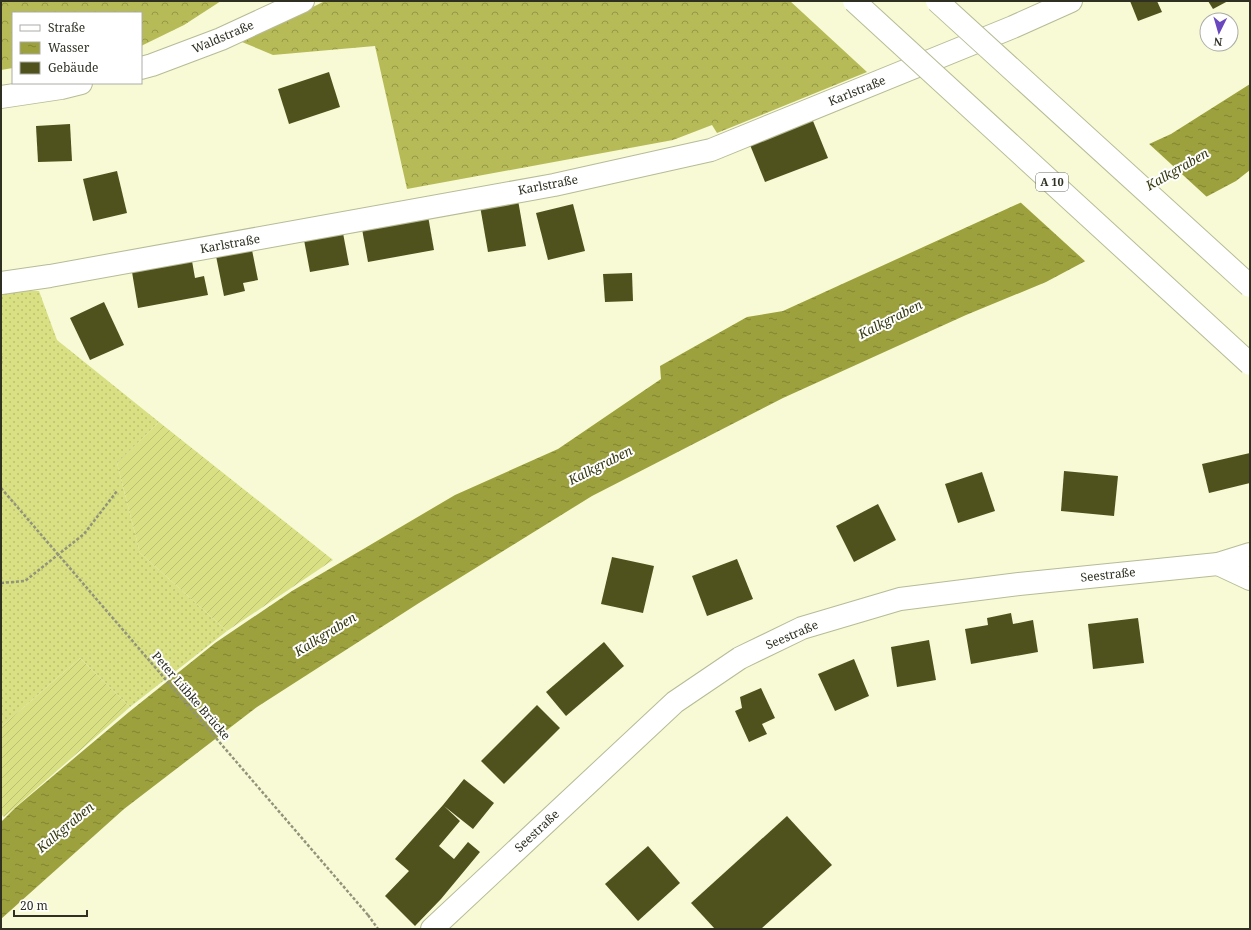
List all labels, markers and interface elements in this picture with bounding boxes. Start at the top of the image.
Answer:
legend [12,12,142,84]
north arrow [1199,12,1239,52]
street label: Waldstraße [189,16,256,57]
text: Straße [48,19,85,36]
text: N [1213,35,1223,50]
text: Wasser [48,39,90,56]
text: Gebäude [48,59,99,76]
street label: Karlstraße [826,71,888,110]
water label: Kalkgraben [1141,144,1212,195]
street label: Karlstraße [517,170,579,199]
road number: A 10 [1036,173,1068,191]
street label: Karlstraße [199,230,261,257]
water label: Kalkgraben [854,295,925,343]
water label: Kalkgraben [564,441,635,489]
street label: Seestraße [1080,563,1136,586]
water label: Kalkgraben [290,608,360,661]
street label: Seestraße [763,616,821,653]
street label: Peter Lübke Brücke [148,648,235,744]
water label: Kalkgraben [32,798,98,857]
street label: Seestraße [511,806,563,856]
scale bar [14,892,87,918]
text: 20 m [20,897,48,914]

